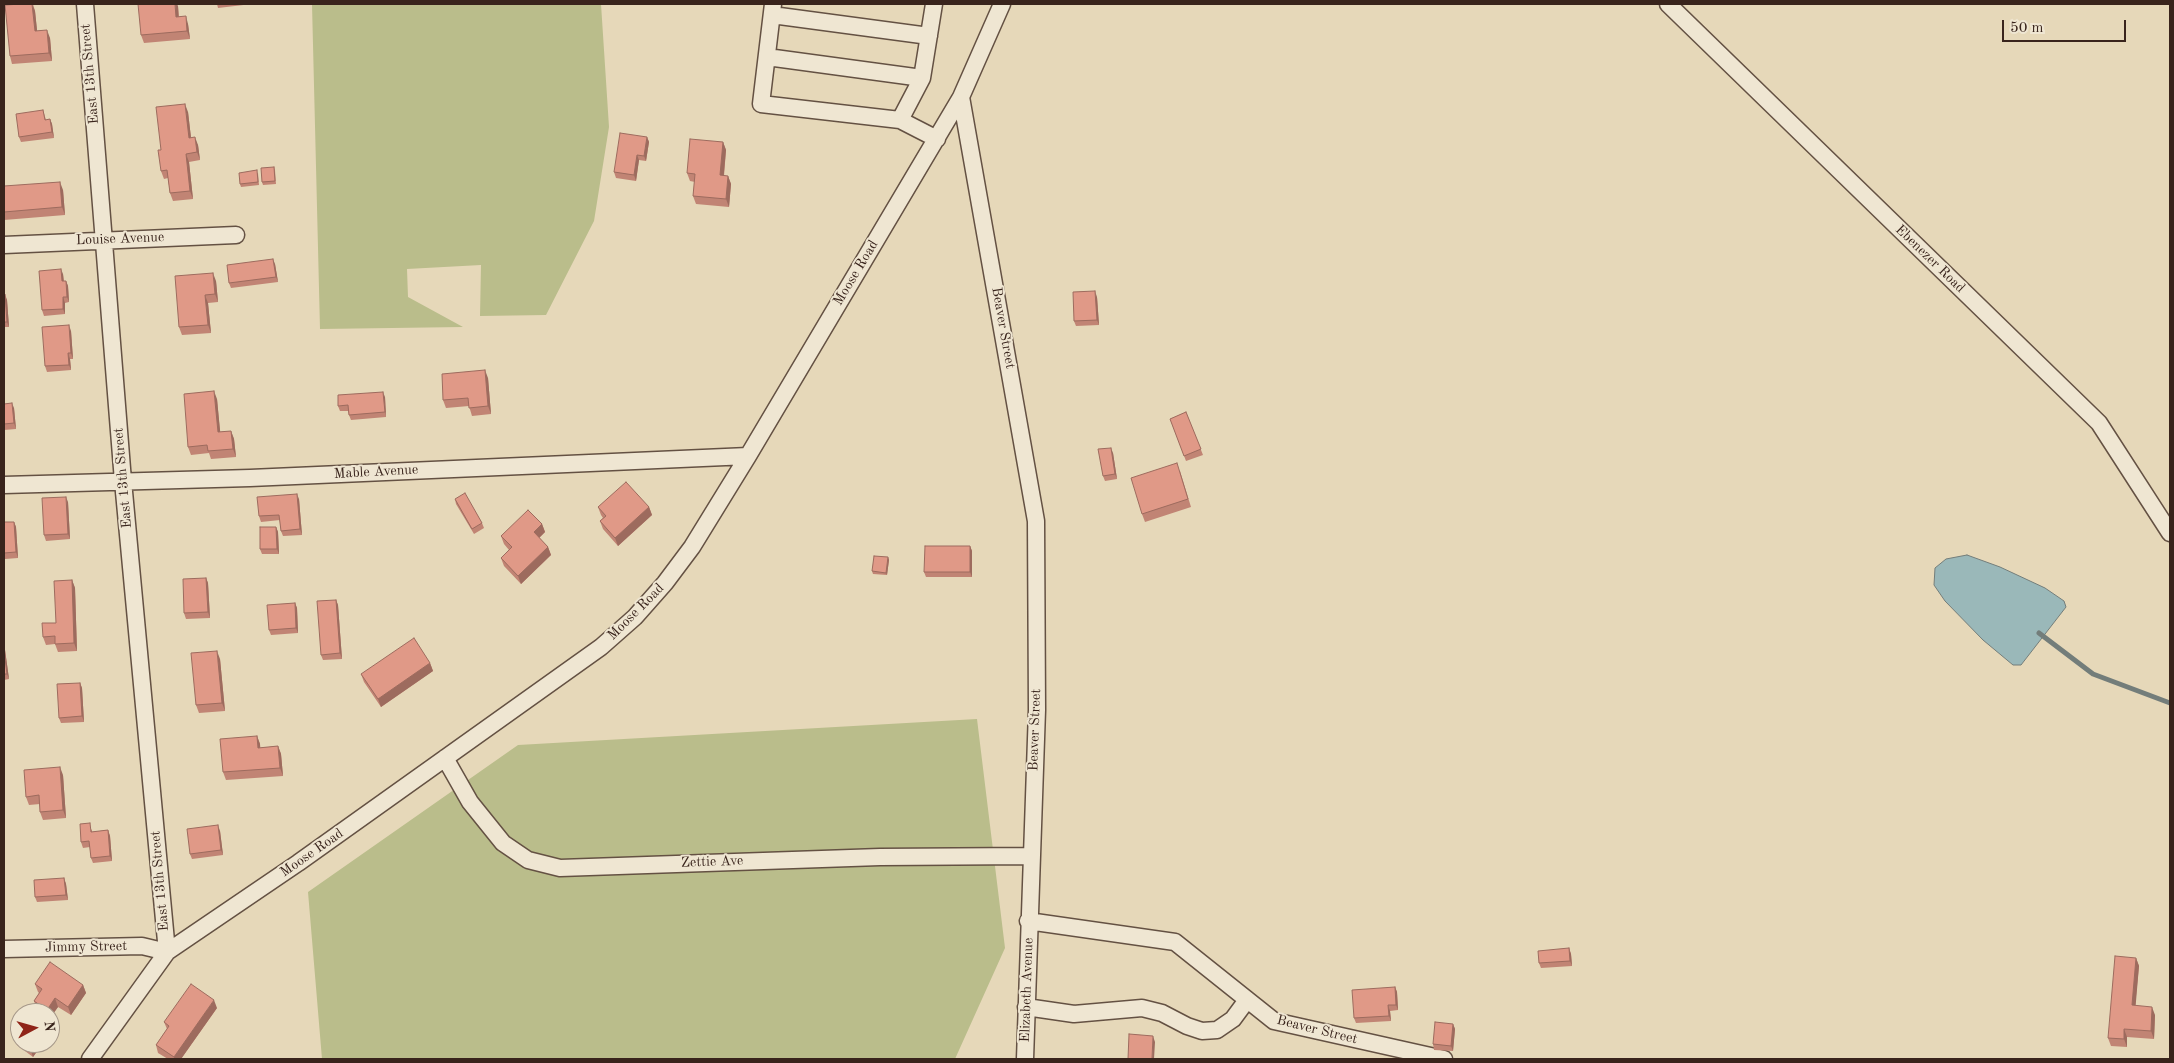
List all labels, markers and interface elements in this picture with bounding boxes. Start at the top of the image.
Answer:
scale bar [2004,10,2128,42]
text: 50 m [2010,21,2044,36]
street label: East 13th Street [77,23,103,125]
street label: Ebenezer Road [1892,221,1968,297]
street label: Louise Avenue [75,229,165,249]
street label: Moose Road [830,237,882,309]
street label: Beaver Street [988,286,1018,370]
street label: East 13th Street [110,427,136,529]
street label: Mable Avenue [333,461,419,483]
street label: Moose Road [604,580,668,644]
street label: Beaver Street [1025,688,1045,772]
street label: Moose Road [277,825,347,881]
street label: East 13th Street [147,830,173,932]
street label: Zettie Ave [680,853,744,871]
street label: Elizabeth Avenue [1017,937,1037,1043]
street label: Jimmy Street [45,938,127,956]
north arrow [10,1003,60,1053]
street label: Beaver Street [1275,1012,1359,1048]
text: N [41,1020,56,1033]

